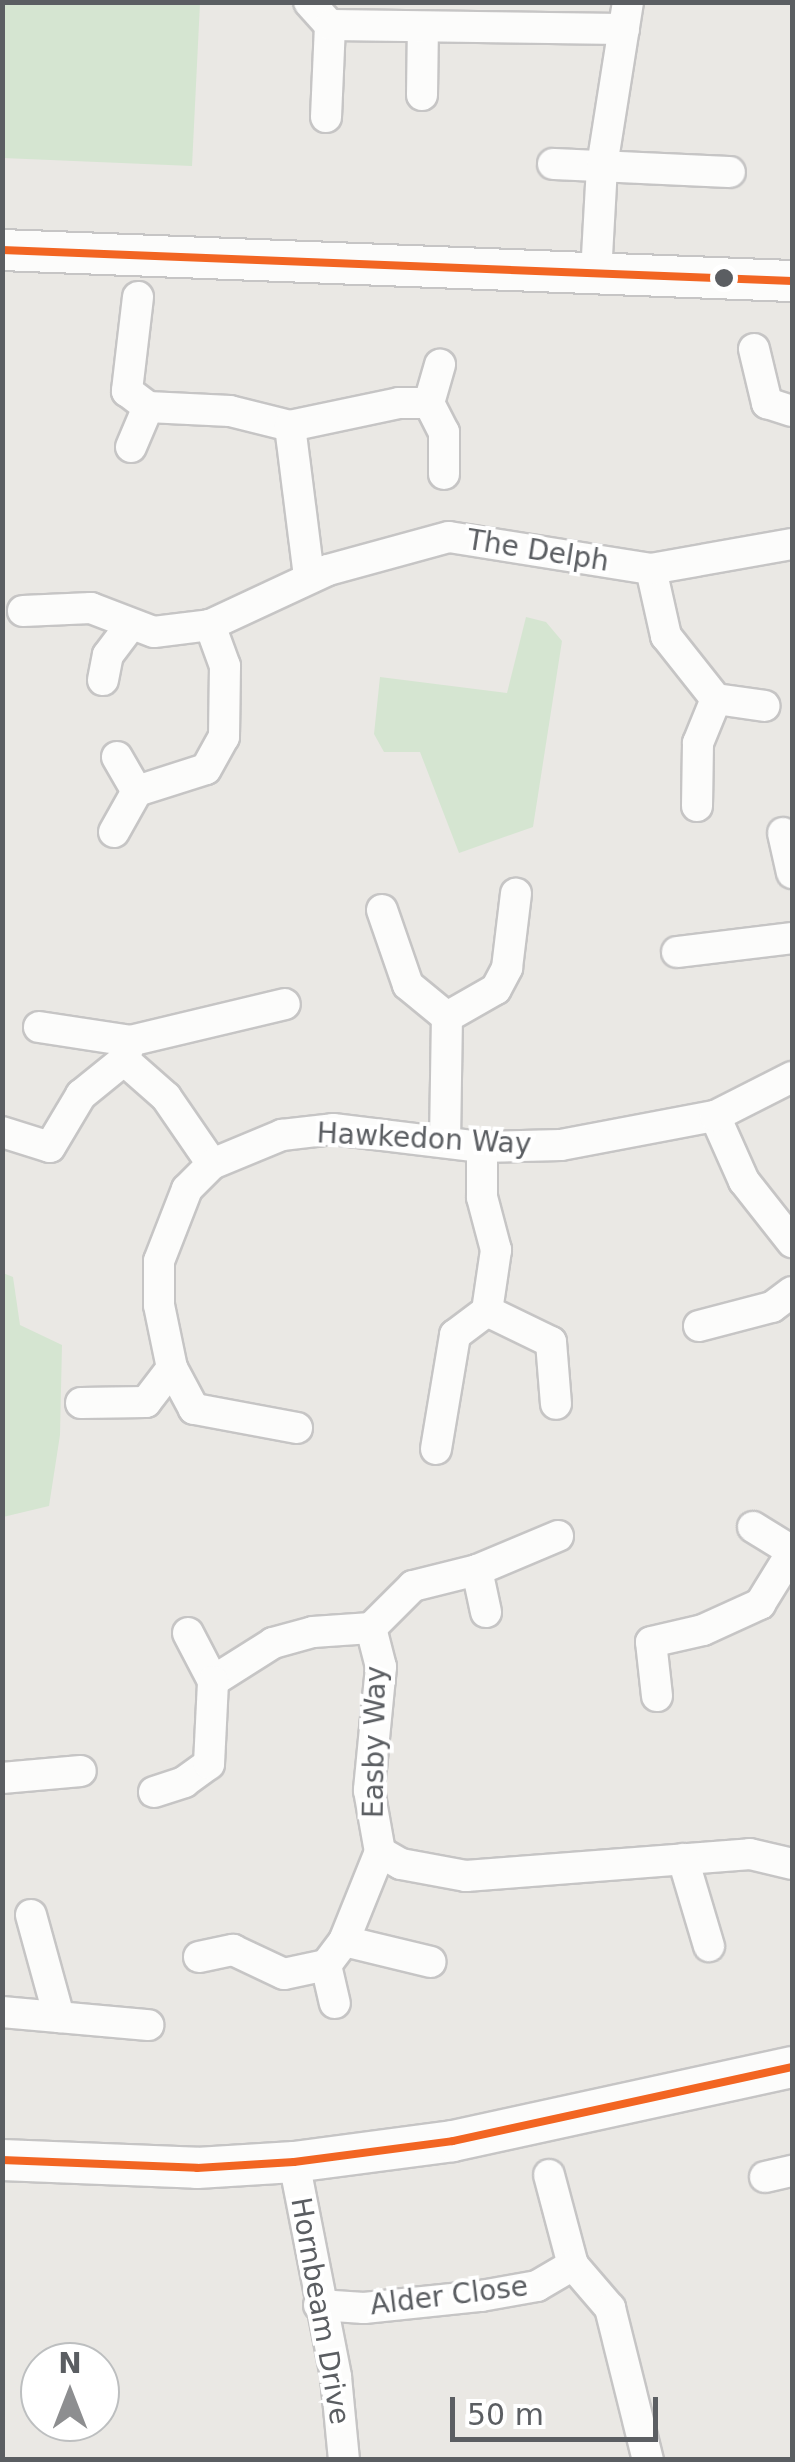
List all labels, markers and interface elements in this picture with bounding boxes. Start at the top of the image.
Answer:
unlabelled marker [714,268,734,288]
street label: The Delph [465,523,611,579]
street label: Hawkedon Way [316,1117,532,1161]
street label: Easby Way [357,1666,393,1818]
street label: Hornbeam Drive [283,2195,357,2427]
street label: Alder Close [368,2270,530,2322]
north arrow [20,2342,120,2442]
text: N [58,2347,82,2380]
scale bar [455,2377,662,2439]
text: 50 m [467,2397,544,2432]

